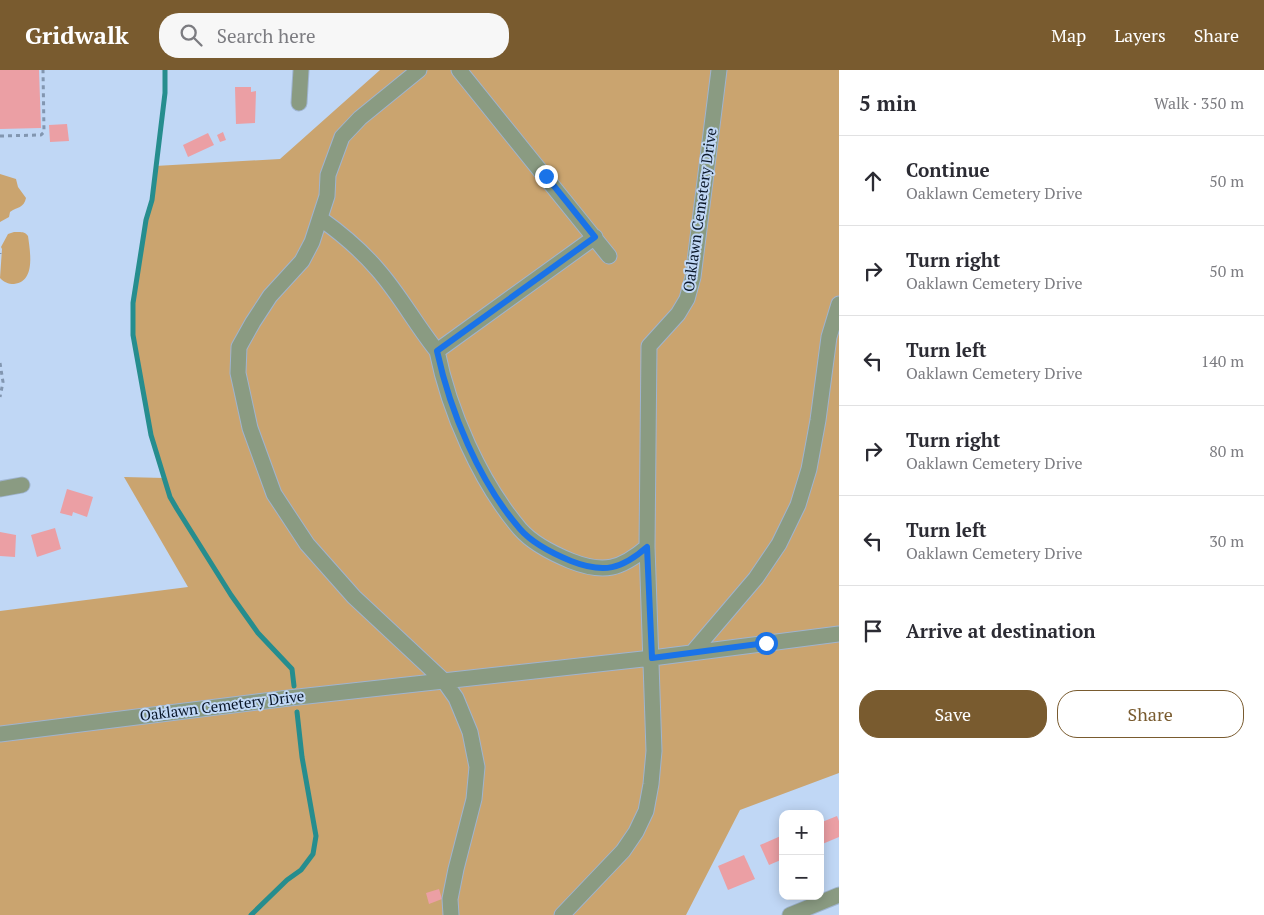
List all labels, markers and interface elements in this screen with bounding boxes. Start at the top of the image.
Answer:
search box [159,13,509,58]
text: Gridwalk [25,19,129,51]
icon: search [177,21,205,49]
text: Search here [217,23,316,48]
text: Map [1051,23,1086,47]
text: Layers [1114,23,1166,47]
text: Share [1194,23,1239,47]
text: 5 min [859,89,916,117]
text: Walk · 350 m [1154,92,1244,114]
street label: Oaklawn Cemetery Drive [678,127,720,293]
text: Continue [906,157,990,182]
route end [535,165,558,188]
icon: ahead [859,167,887,195]
text: 50 m [1209,170,1244,192]
text: Oaklawn Cemetery Drive [906,182,1082,204]
text: Turn right [906,247,1000,272]
icon: right [859,257,887,285]
text: 50 m [1209,260,1244,282]
text: Oaklawn Cemetery Drive [906,272,1082,294]
text: Turn left [906,337,987,362]
icon: left [859,347,887,375]
text: 140 m [1201,350,1244,372]
text: Oaklawn Cemetery Drive [906,362,1082,384]
text: Turn right [906,427,1000,452]
icon: right [859,437,887,465]
text: 80 m [1209,440,1244,462]
text: Oaklawn Cemetery Drive [906,452,1082,474]
text: Turn left [906,517,987,542]
icon: left [859,527,887,555]
text: 30 m [1209,530,1244,552]
text: Oaklawn Cemetery Drive [906,542,1082,564]
icon: arrive [859,617,887,645]
text: Arrive at destination [906,618,1095,643]
route start [755,632,778,655]
street label: Oaklawn Cemetery Drive [139,685,305,725]
button: Save [859,690,1047,738]
button: Share [1057,690,1244,738]
map controls [779,810,824,900]
button: + [779,810,824,855]
button: − [779,855,824,900]

